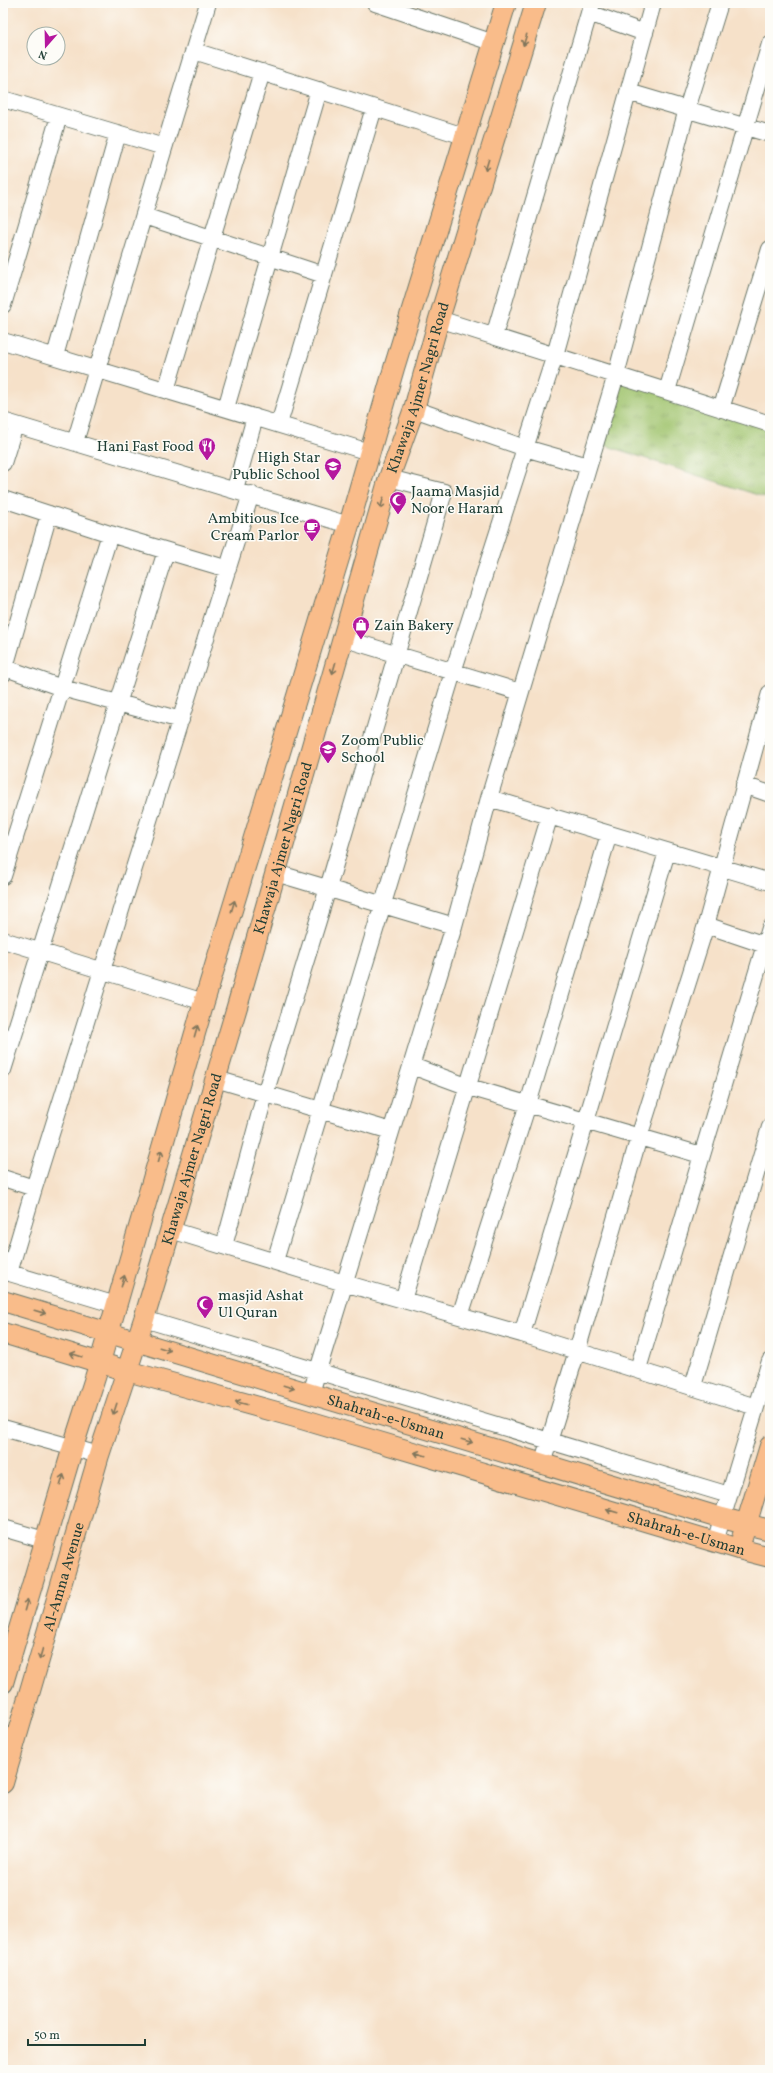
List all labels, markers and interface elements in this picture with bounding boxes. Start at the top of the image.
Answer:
north arrow [26,26,66,66]
one-way arrow [521,34,528,47]
text: N [37,46,49,62]
one-way arrow [483,158,490,171]
street label: Khawaja Ajmer Nagri Road [383,300,456,477]
restaurant icon: Hani Fast Food [197,436,217,461]
place label: Hani Fast Food [97,437,194,458]
place label: High Star Public School [232,448,320,486]
school or university icon: High Star Public School [323,456,343,481]
place label: Jaama Masjid Noor e Haram [411,482,503,520]
mosque icon: Jaama Masjid Noor e Haram [388,490,408,515]
one-way arrow [378,496,385,509]
place label: Ambitious Ice Cream Parlor [208,509,299,547]
cafe icon: Ambitious Ice Cream Parlor [302,517,322,542]
shop icon: Zain Bakery [351,615,371,640]
place label: Zain Bakery [374,616,454,637]
one-way arrow [329,661,337,674]
place label: Zoom Public School [341,731,424,769]
school or university icon: Zoom Public School [318,739,338,764]
street label: Khawaja Ajmer Nagri Road [249,760,319,937]
one-way arrow [230,900,237,913]
one-way arrow [193,1025,200,1038]
street label: Khawaja Ajmer Nagri Road [158,1071,229,1248]
one-way arrow [157,1150,164,1163]
one-way arrow [120,1274,127,1287]
place label: masjid Ashat Ul Quran [218,1286,304,1324]
mosque icon: masjid Ashat Ul Quran [195,1294,215,1319]
one-way arrow [34,1309,47,1316]
one-way arrow [158,1346,171,1353]
one-way arrow [70,1351,83,1358]
one-way arrow [283,1384,296,1391]
street label: Shahrah-e-Usman [324,1390,447,1446]
one-way arrow [235,1399,248,1406]
one-way arrow [111,1402,118,1415]
one-way arrow [461,1438,474,1445]
one-way arrow [414,1450,427,1457]
one-way arrow [59,1474,66,1487]
one-way arrow [605,1507,618,1514]
street label: Shahrah-e-Usman [624,1507,747,1562]
street label: Al-Amna Avenue [39,1520,91,1634]
one-way arrow [22,1599,30,1612]
one-way arrow [37,1647,44,1660]
scale bar [28,2021,145,2047]
text: 50 m [34,2028,60,2044]

